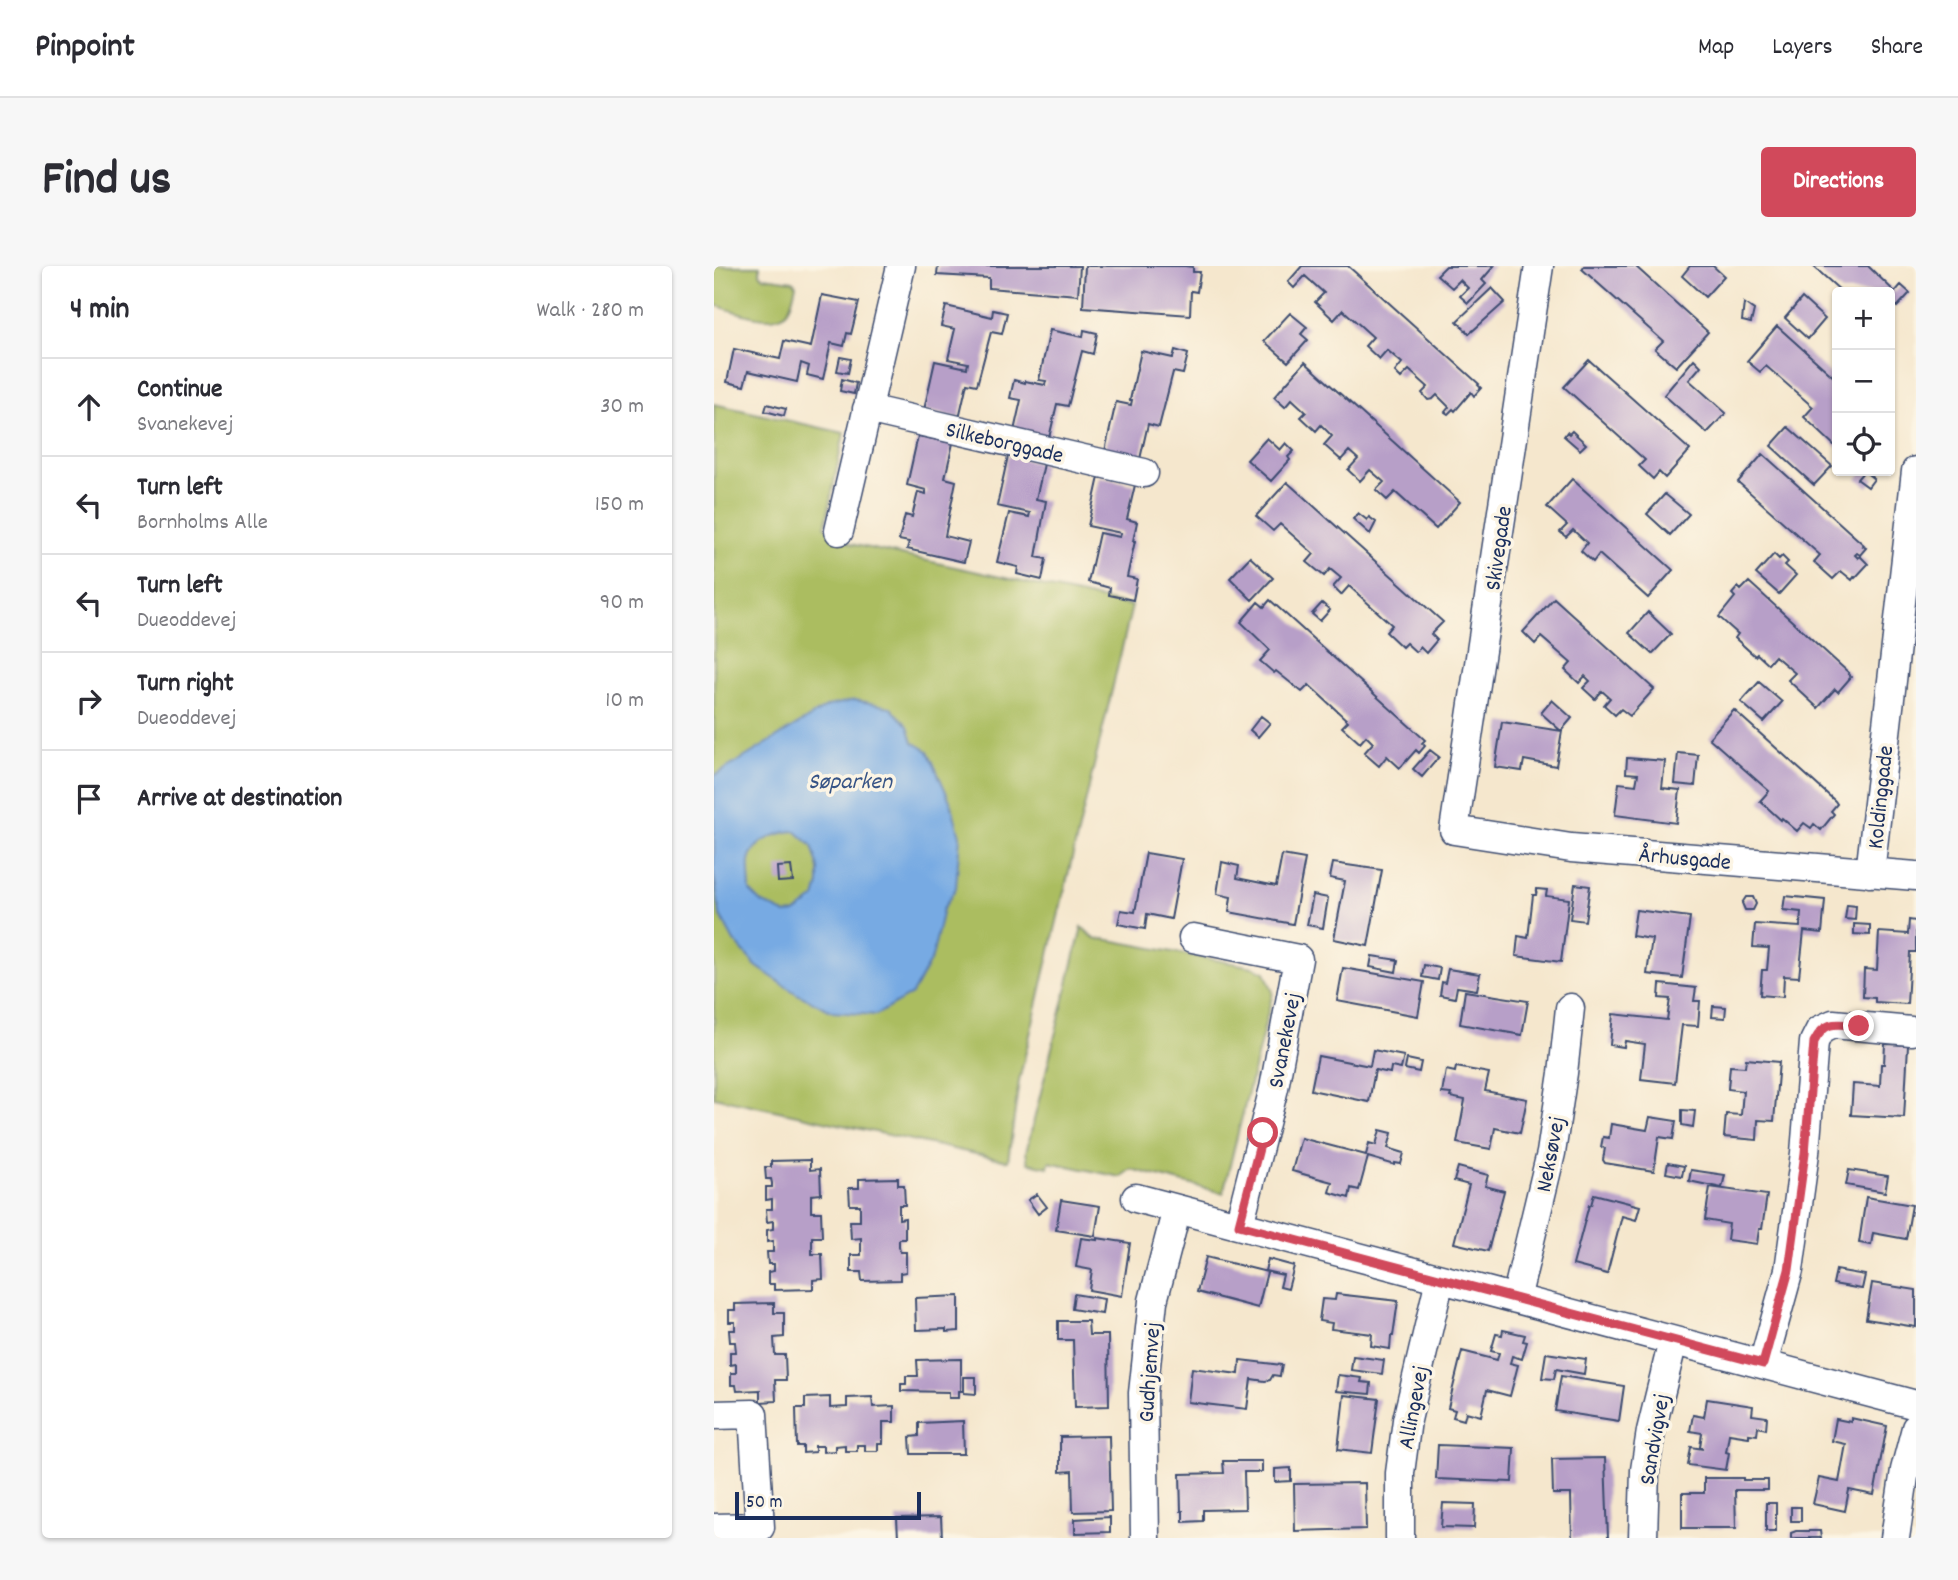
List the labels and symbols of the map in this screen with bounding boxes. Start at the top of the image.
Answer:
street label: Silkeborggade [942,415,1066,474]
street label: Skivegade [1478,504,1523,593]
street label: Koldinggade [1861,744,1904,851]
water label: Søparken [808,766,893,800]
street label: Århusgade [1637,840,1732,881]
street label: Svanekevej [1261,990,1312,1091]
route end [1843,1010,1874,1041]
street label: Neksøvej [1529,1114,1576,1195]
route start [1247,1117,1278,1148]
street label: Gudhjemvej [1132,1321,1171,1424]
street label: Allingevej [1391,1363,1440,1452]
street label: Sandvigvej [1632,1391,1681,1488]
scale bar [735,1489,920,1521]

